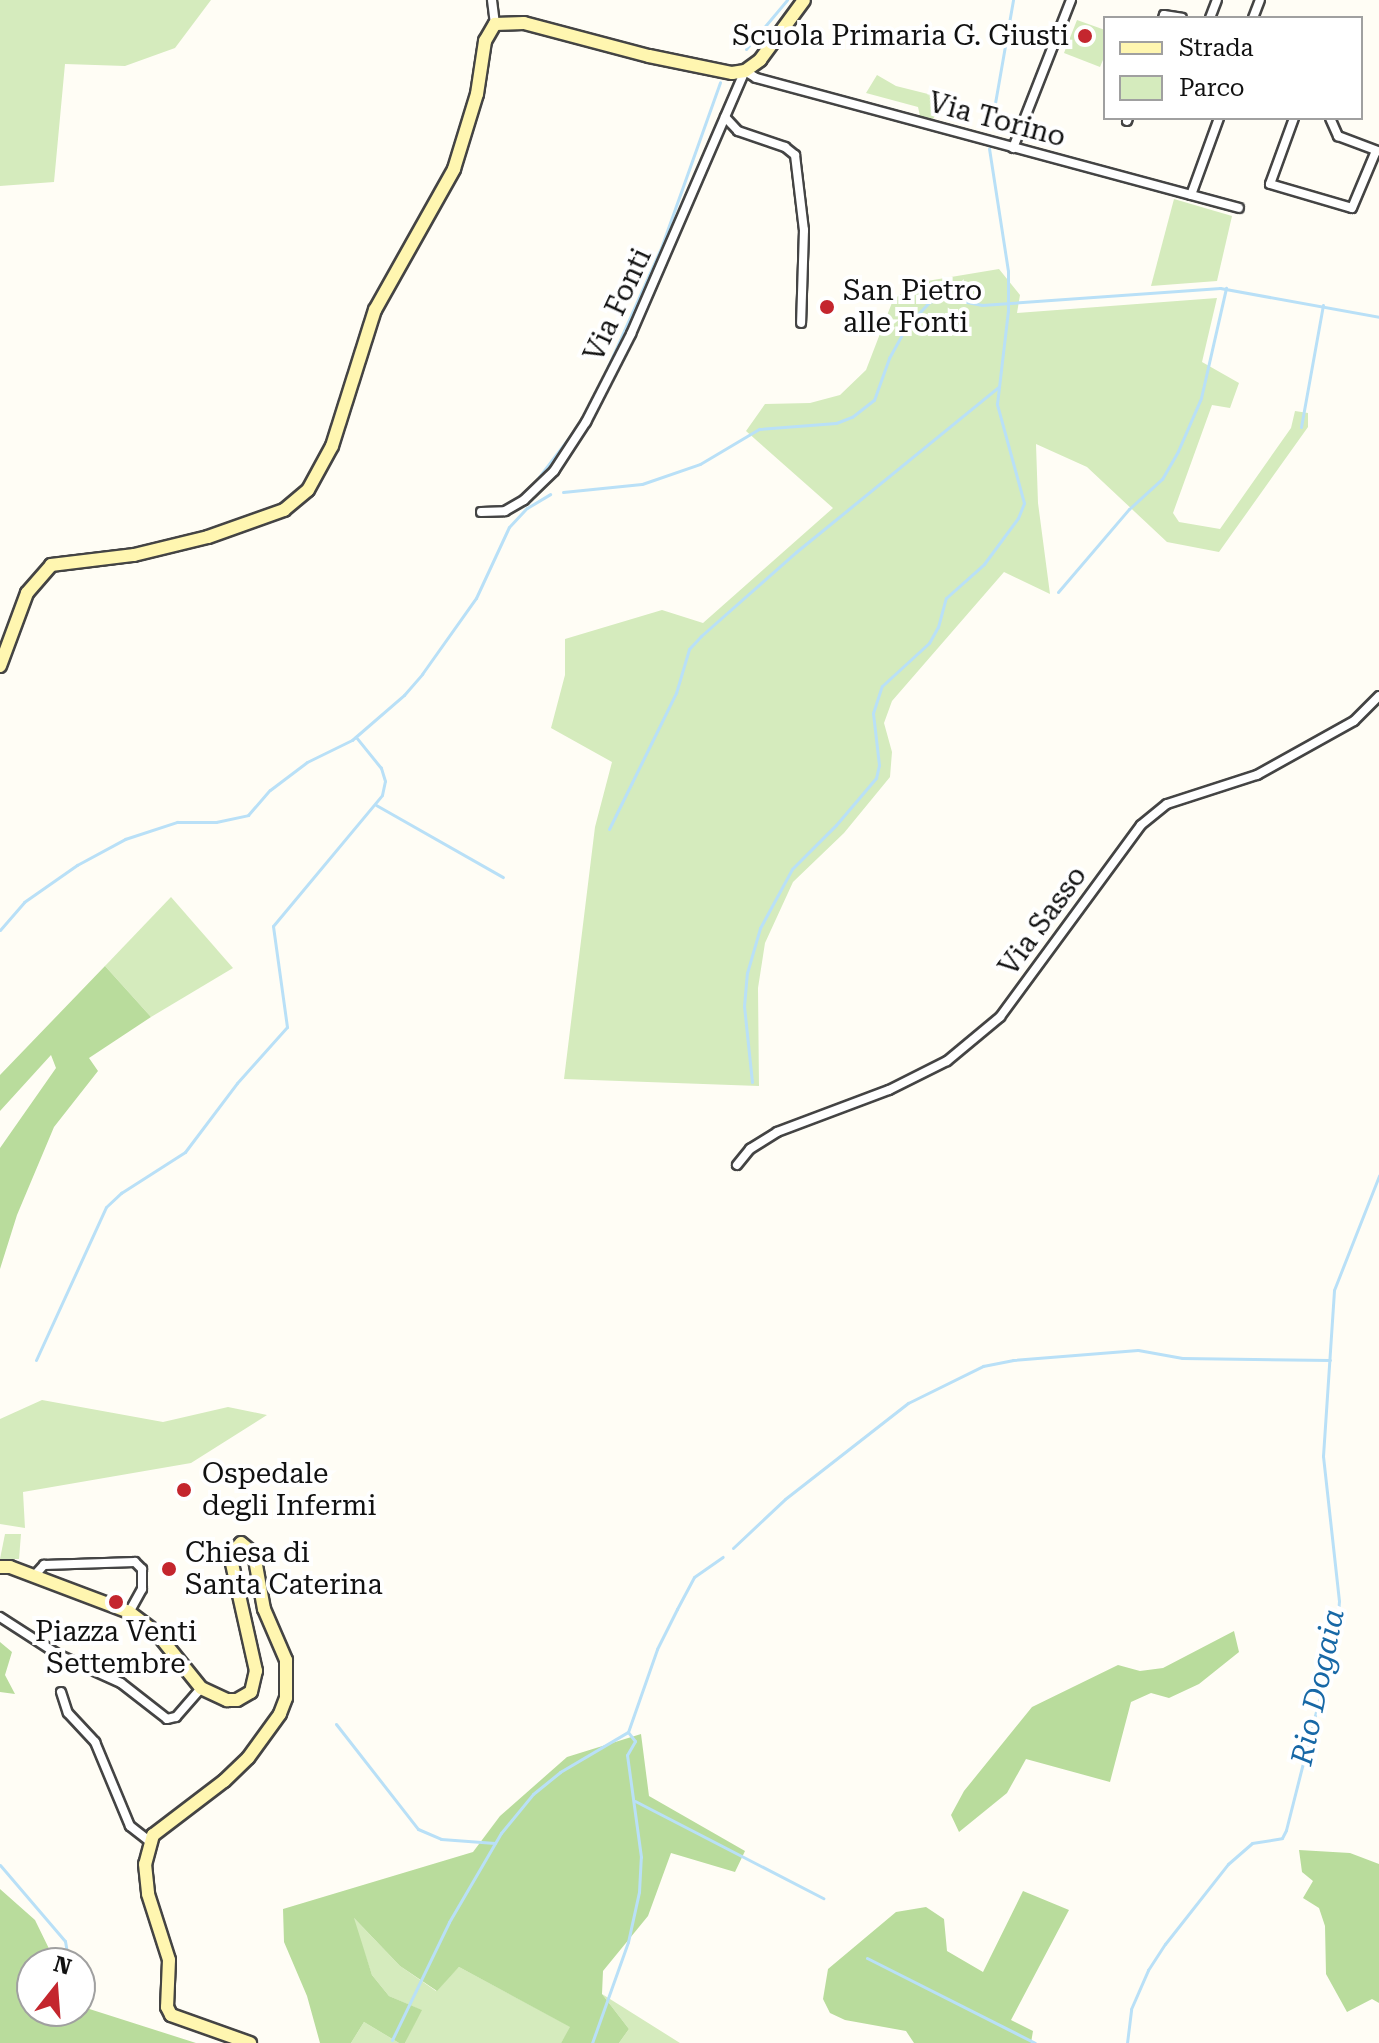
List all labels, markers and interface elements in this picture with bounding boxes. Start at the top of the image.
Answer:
legend [1103,16,1363,120]
place label: Scuola Primaria G. Giusti [732,19,1069,53]
marker: Scuola Primaria G. Giusti [1076,27,1094,45]
text: Strada [1179,34,1254,62]
text: Parco [1179,74,1245,102]
street label: Via Torino [925,86,1069,154]
street label: Via Fonti [577,243,659,367]
place label: San Pietro alle Fonti [843,274,982,340]
marker: San Pietro alle Fonti [818,298,836,316]
street label: Via Sasso [992,860,1094,982]
place label: Ospedale degli Infermi [202,1457,376,1523]
marker: Ospedale degli Infermi [173,1479,195,1501]
place label: Chiesa di Santa Caterina [185,1536,383,1602]
marker: Chiesa di Santa Caterina [160,1560,178,1578]
marker: Piazza Venti Settembre [107,1593,125,1611]
water label: Rio Dogaia [1284,1605,1352,1769]
place label: Piazza Venti Settembre [35,1615,197,1681]
north arrow [16,1947,96,2027]
text: N [51,1951,74,1980]

